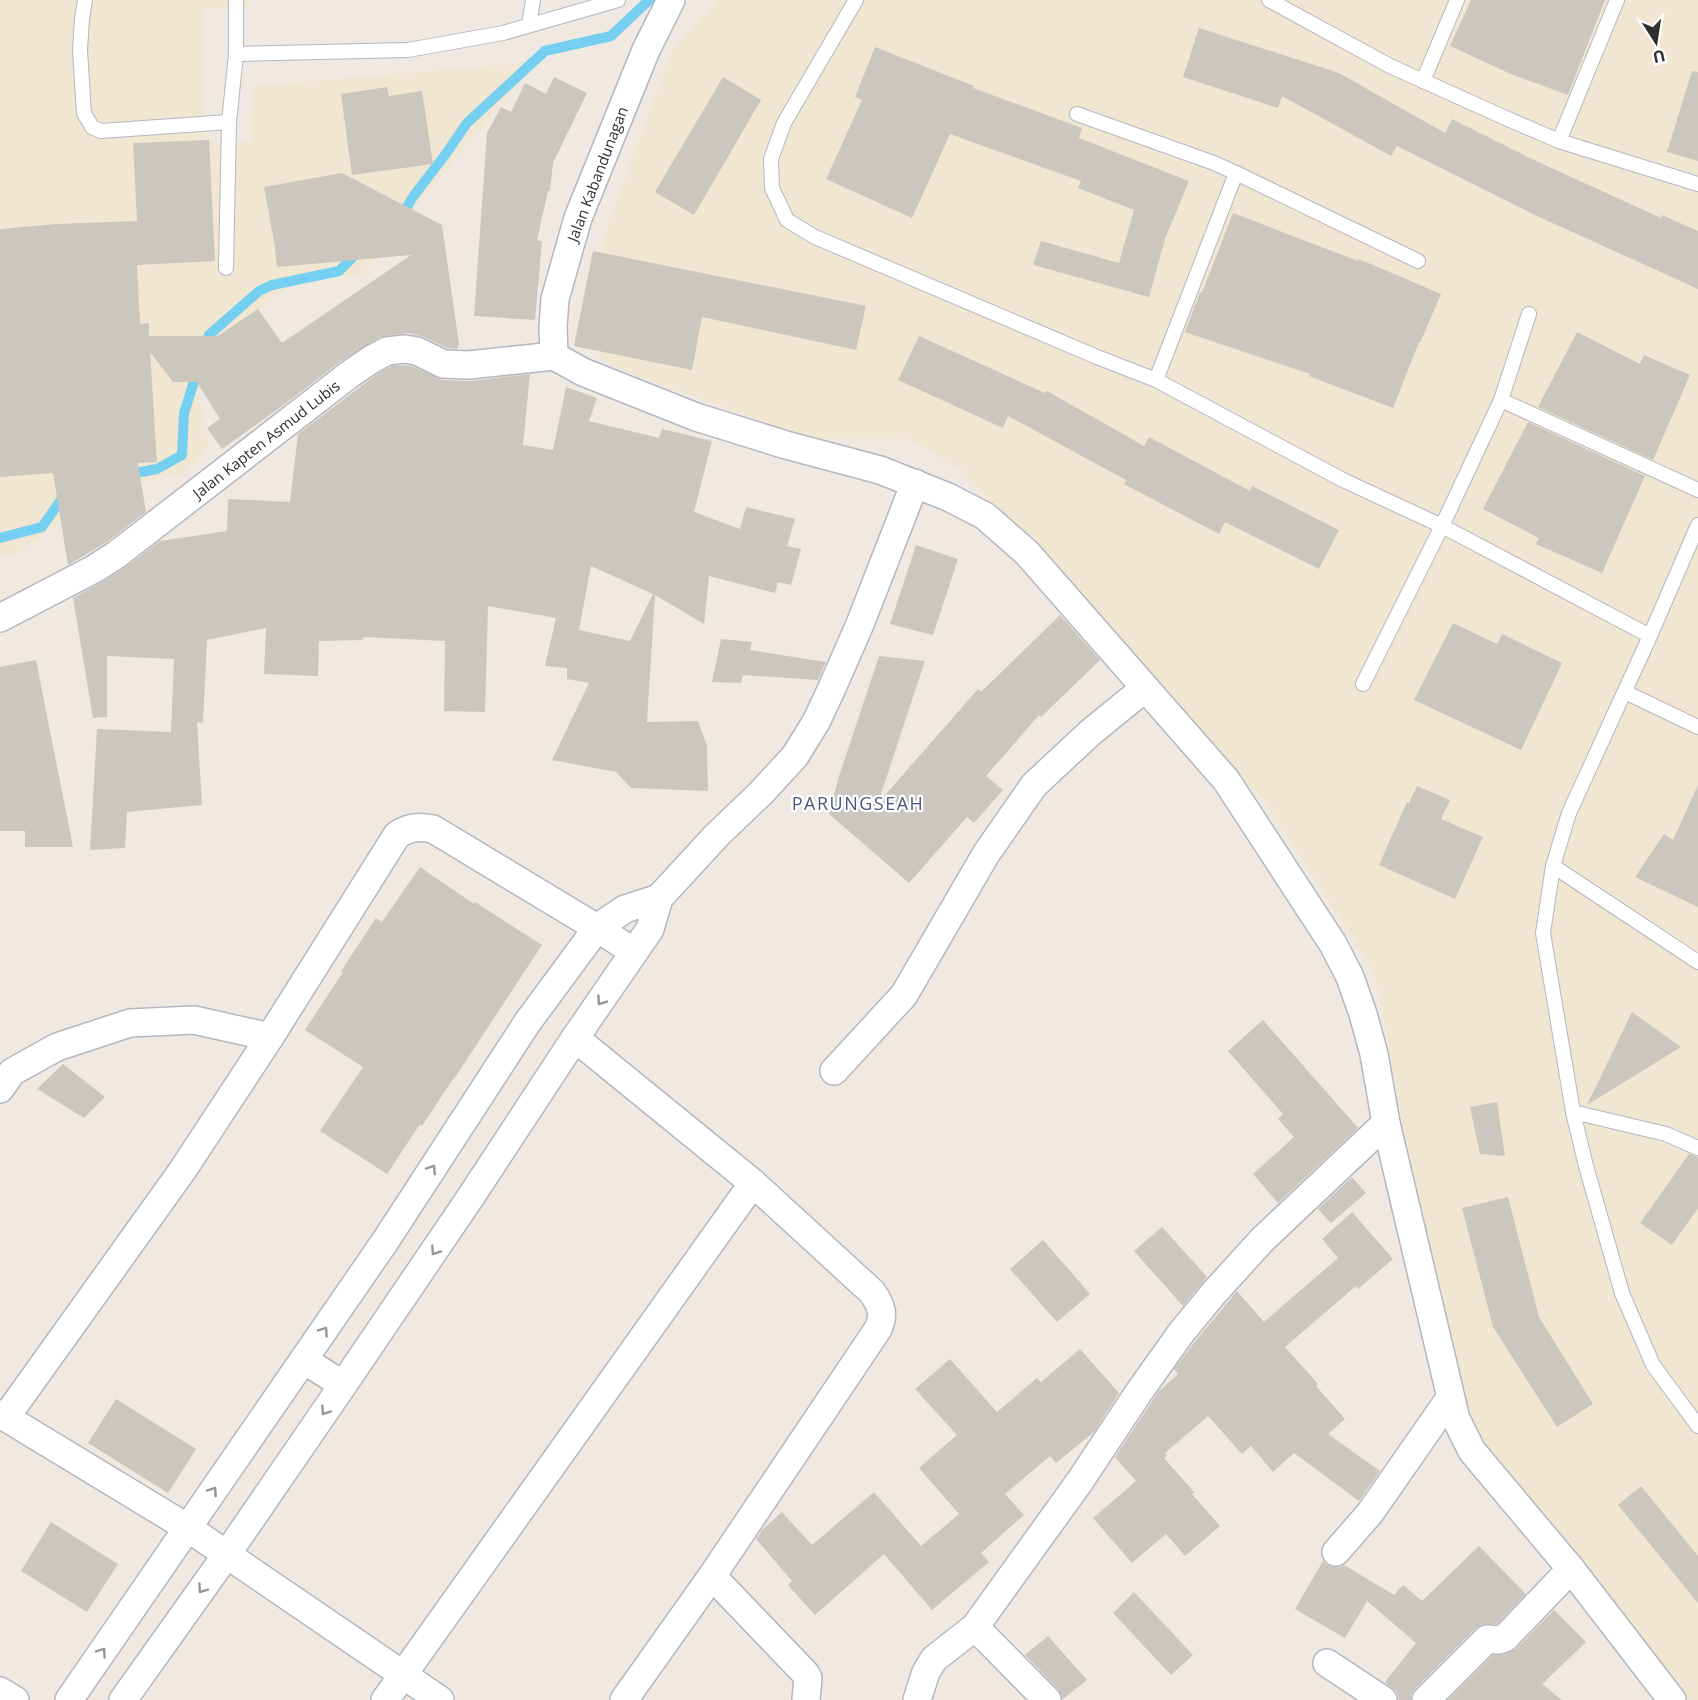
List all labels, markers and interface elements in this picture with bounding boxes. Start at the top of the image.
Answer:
north arrow [1626,12,1686,72]
text: U [1651,45,1667,69]
street label: Jalan Kabandunagan [561,103,632,246]
street label: Jalan Kapten Asmud Lubis [187,375,344,504]
district label: PARUNGSEAH [792,791,924,815]
one-way arrow [598,995,609,1006]
one-way arrow [425,1165,437,1175]
one-way arrow [431,1244,442,1255]
one-way arrow [317,1326,328,1337]
one-way arrow [321,1405,332,1416]
one-way arrow [206,1487,217,1498]
one-way arrow [198,1583,209,1594]
one-way arrow [95,1648,106,1659]

